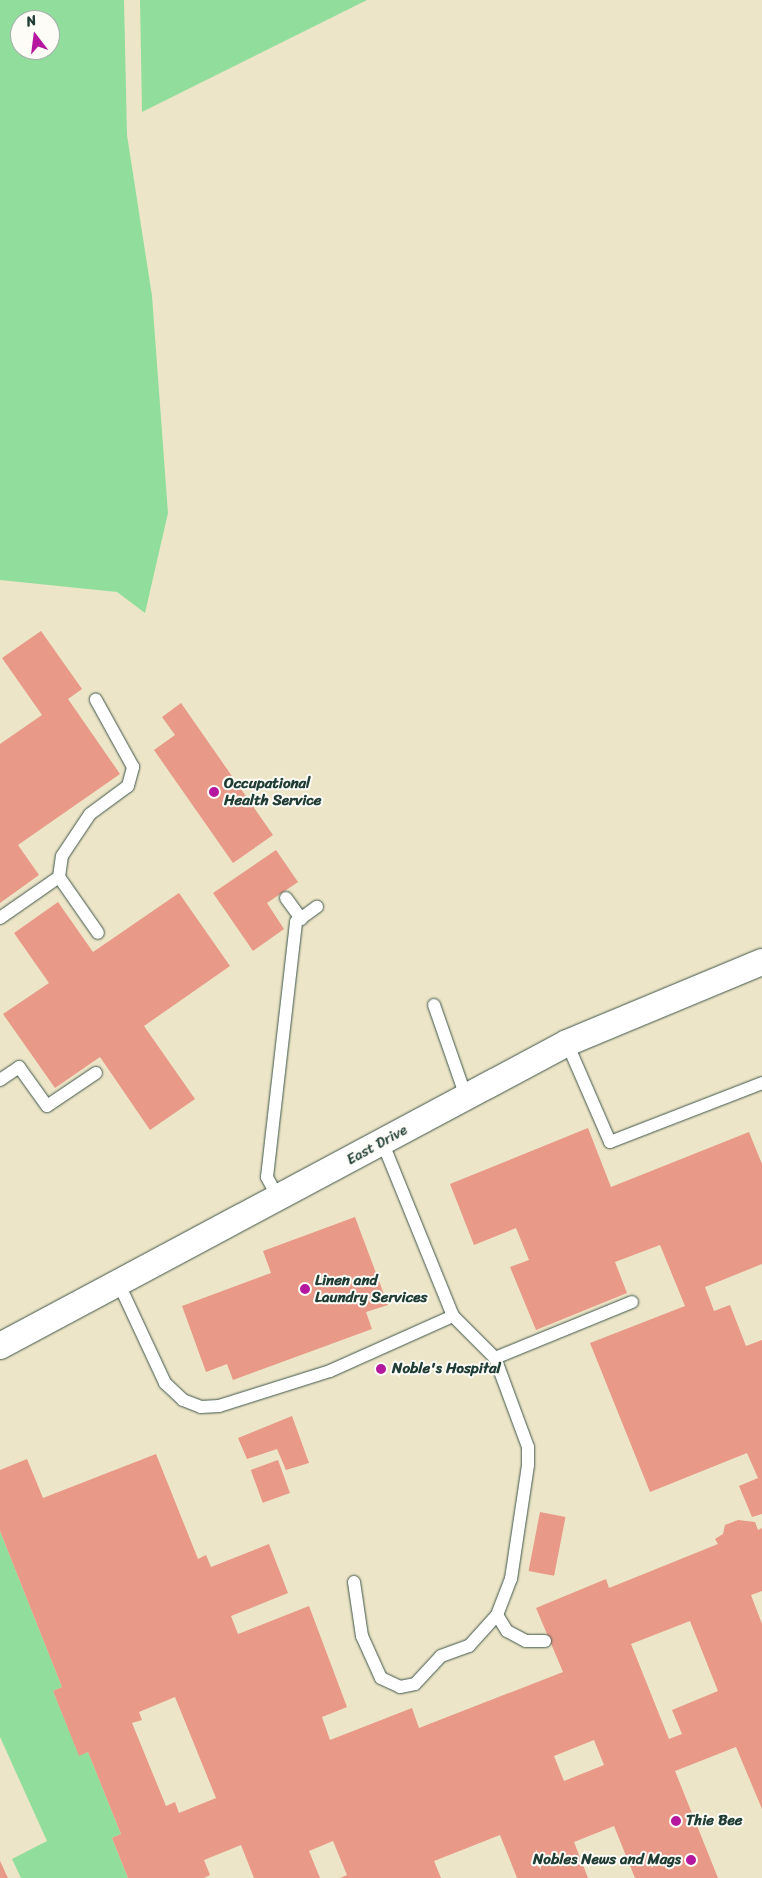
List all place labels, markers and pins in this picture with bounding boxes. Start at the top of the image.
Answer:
place label: Occupational Health Service [224,774,322,809]
marker: Occupational Health Service [208,786,220,798]
place label: Linen and Laundry Services [315,1271,427,1306]
marker: Linen and Laundry Services [299,1283,311,1295]
place label: Noble's Hospital [392,1360,501,1378]
marker: Noble's Hospital [374,1362,388,1376]
place label: Thie Bee [686,1812,743,1830]
marker: Thie Bee [670,1815,682,1827]
place label: Nobles News and Mags [532,1851,681,1869]
marker: Nobles News and Mags [685,1854,697,1866]

